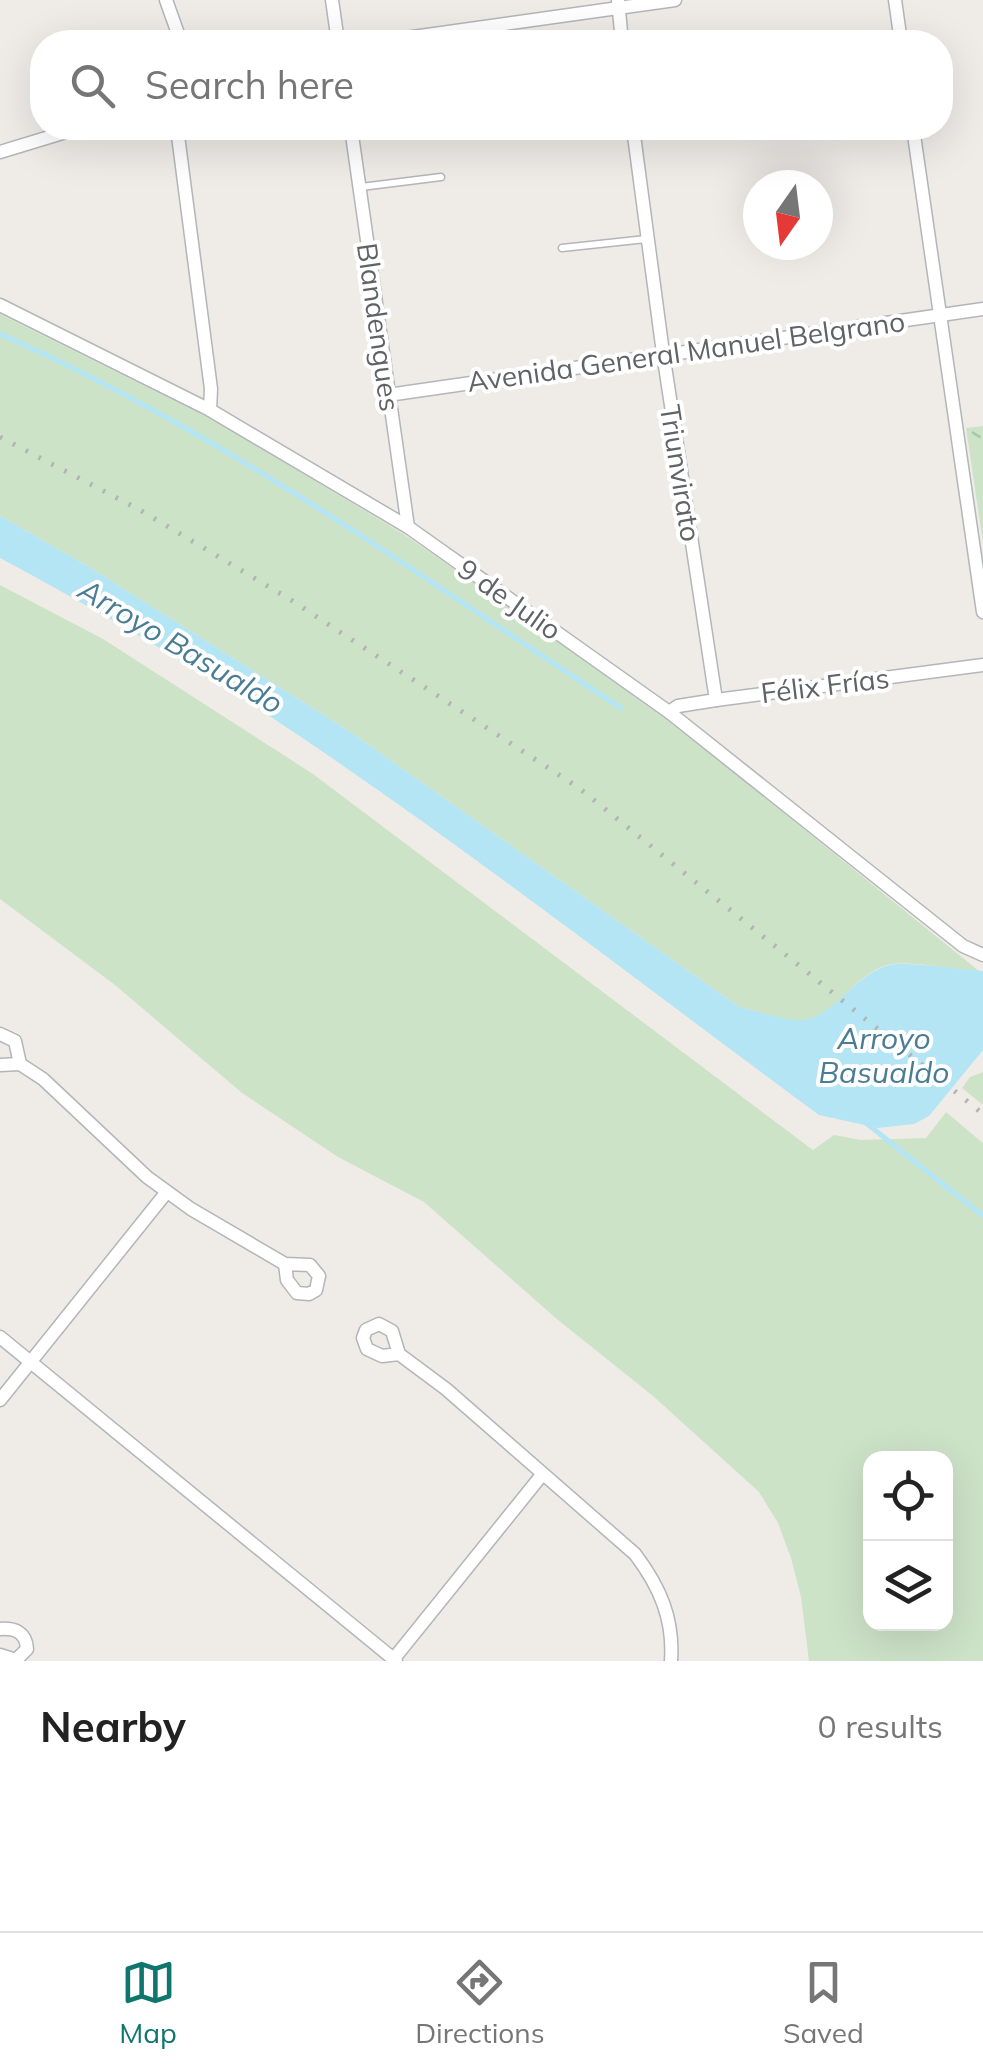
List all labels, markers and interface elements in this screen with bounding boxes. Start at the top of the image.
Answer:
search box [30,30,953,140]
icon: search [65,58,120,113]
text: Search here [145,61,354,109]
north arrow [743,170,833,260]
street label: Blandengues [350,241,408,413]
street label: Avenida General Manuel Belgrano [465,303,907,399]
street label: Triunvirato [653,402,709,544]
street label: 9 de Julio [452,551,568,647]
water label: Arroyo Basualdo [71,569,290,722]
street label: Félix Frías [759,660,891,710]
water label: Arroyo Basualdo [819,1019,949,1091]
map controls [863,1451,953,1631]
button: locate [863,1451,953,1541]
button: layers [863,1541,953,1631]
text: Nearby [40,1700,186,1753]
text: 0 results [818,1706,943,1746]
tab: Map [119,1955,177,2050]
tab: Directions [415,1955,545,2050]
tab: Saved [783,1955,864,2050]

